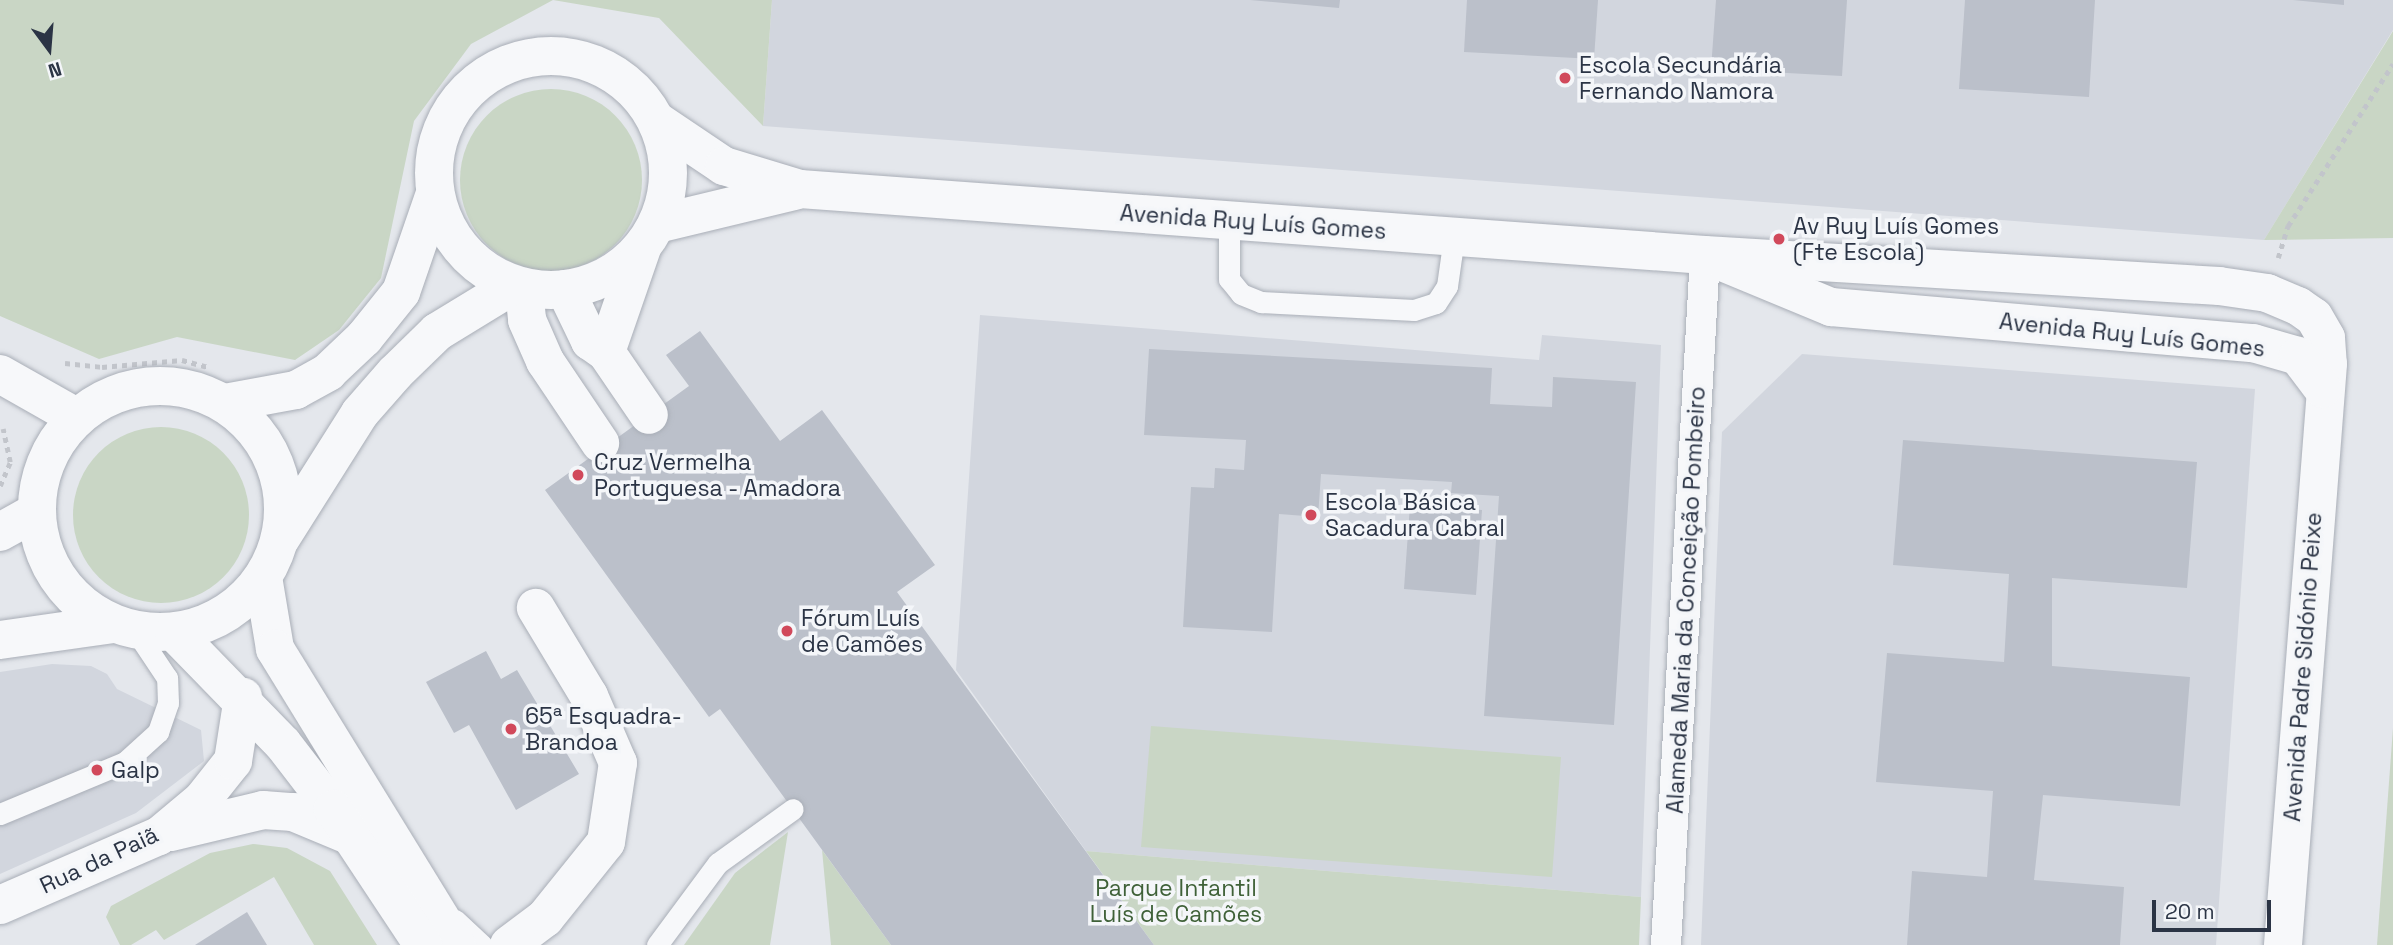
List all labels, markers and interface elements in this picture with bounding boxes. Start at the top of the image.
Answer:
north arrow [14,14,84,84]
place label: Escola Secundária Fernando Namora [1579,51,1782,105]
text: N [45,56,64,83]
marker: Escola Secundária Fernando Namora [1557,70,1573,86]
street label: Avenida Ruy Luís Gomes [1119,199,1387,245]
place label: Av Ruy Luís Gomes (Fte Escola) [1793,212,1999,266]
marker: Av Ruy Luís Gomes (Fte Escola) [1771,231,1787,247]
street label: Avenida Ruy Luís Gomes [1998,307,2266,363]
street label: Alameda Maria da Conceição Pombeiro [1661,386,1711,814]
place label: Cruz Vermelha Portuguesa - Amadora [594,448,843,502]
marker: Cruz Vermelha Portuguesa - Amadora [568,465,588,485]
place label: Escola Básica Sacadura Cabral [1325,488,1505,542]
marker: Escola Básica Sacadura Cabral [1303,507,1319,523]
street label: Avenida Padre Sidónio Peixe [2278,511,2328,823]
place label: Fórum Luís de Camões [801,604,923,658]
marker: Fórum Luís de Camões [779,623,795,639]
place label: 65ª Esquadra- Brandoa [525,702,682,756]
marker: 65ª Esquadra- Brandoa [503,721,519,737]
place label: Galp [111,756,160,784]
marker: Galp [89,762,105,778]
street label: Rua da Paiã [35,821,163,899]
park label: Parque Infantil Luís de Camões [1090,874,1262,928]
scale bar [2155,886,2274,930]
text: 20 m [2165,898,2215,925]

